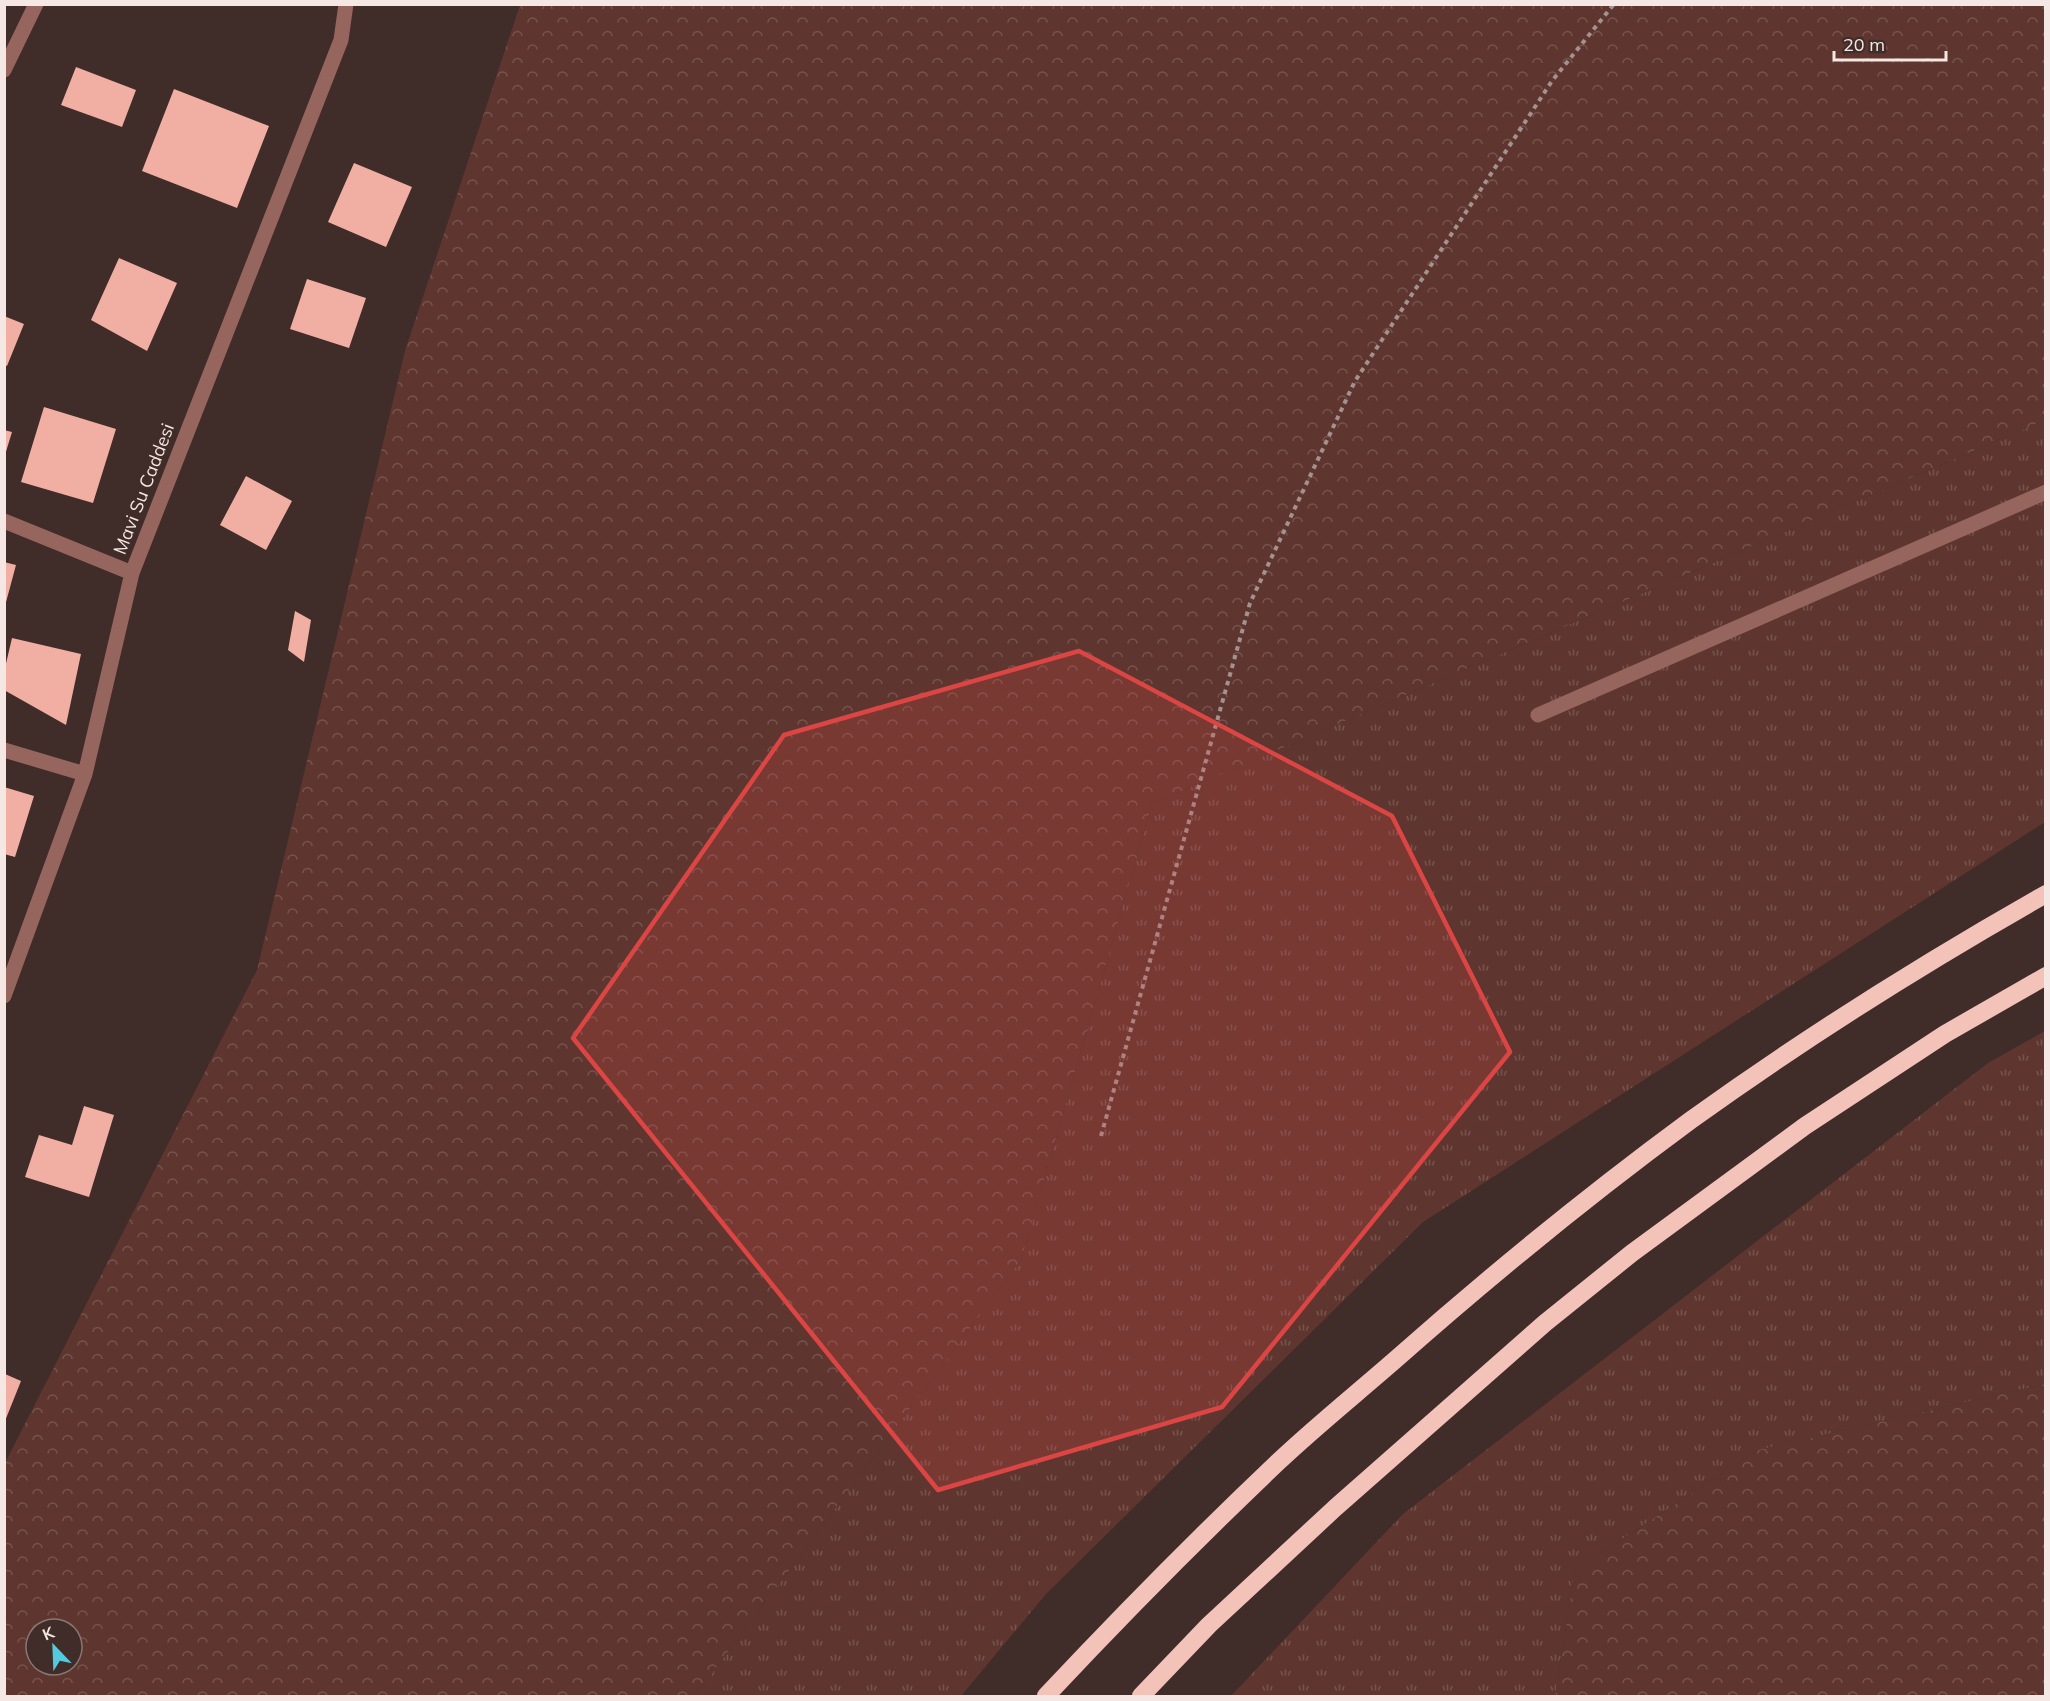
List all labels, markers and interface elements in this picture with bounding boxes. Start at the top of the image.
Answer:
scale bar [1834,24,1946,62]
text: 20 m [1843,33,1885,56]
street label: Mavi Su Caddesi [108,420,179,558]
north arrow [24,1617,84,1677]
text: K [39,1621,58,1644]

